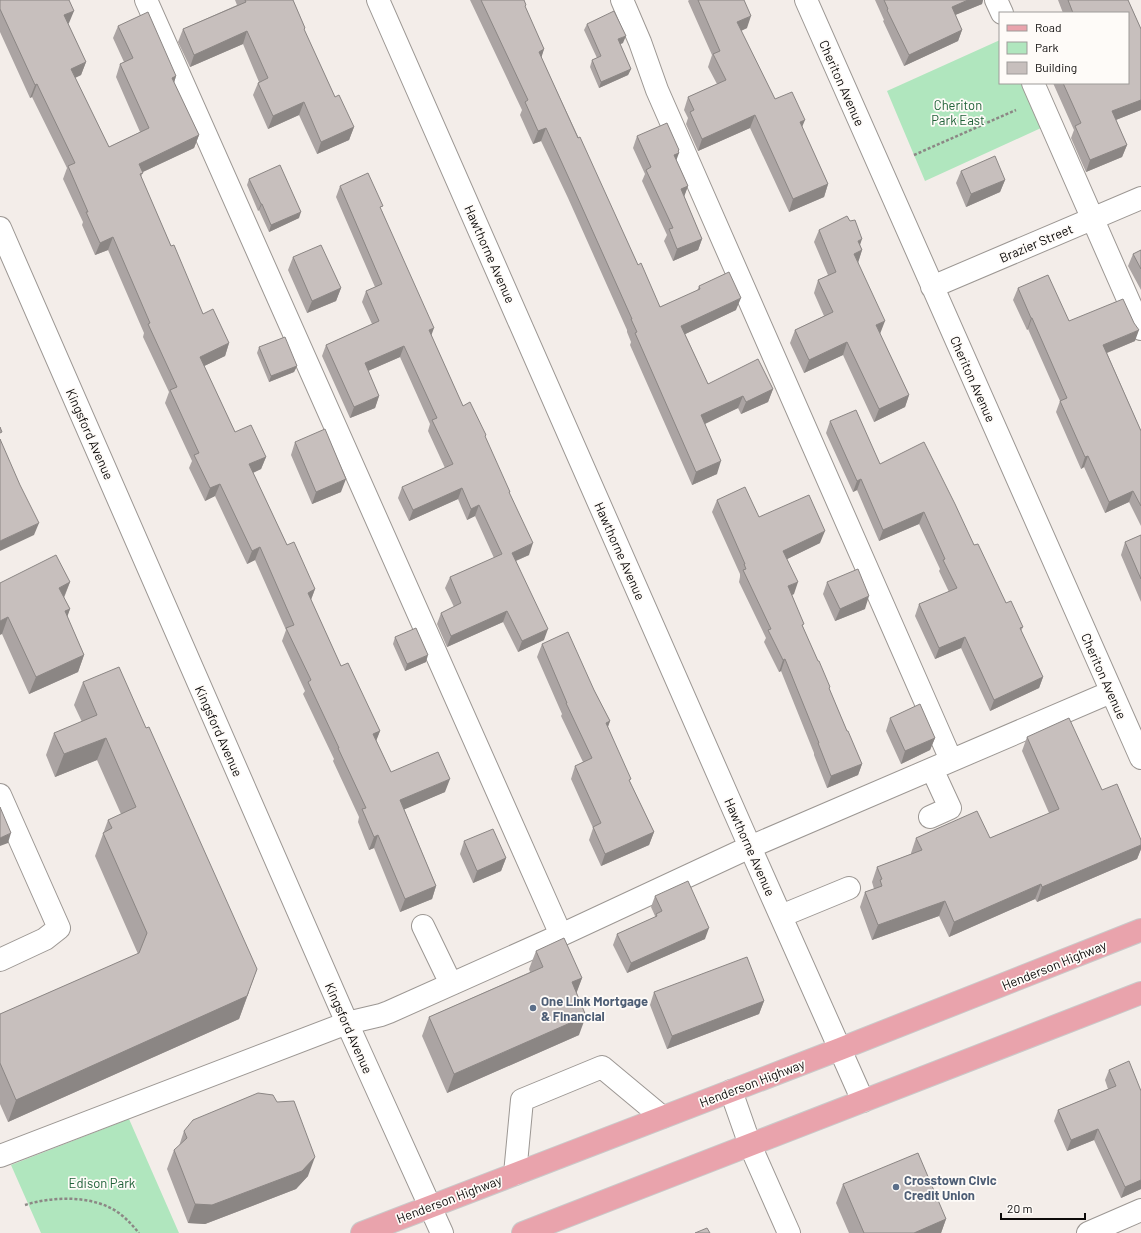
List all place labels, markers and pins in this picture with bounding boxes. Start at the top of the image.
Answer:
place label: One Link Mortgage & Financial [541,993,648,1024]
marker: One Link Mortgage & Financial [528,1003,538,1013]
place label: Crosstown Civic Credit Union [904,1172,997,1203]
marker: Crosstown Civic Credit Union [891,1182,901,1192]

